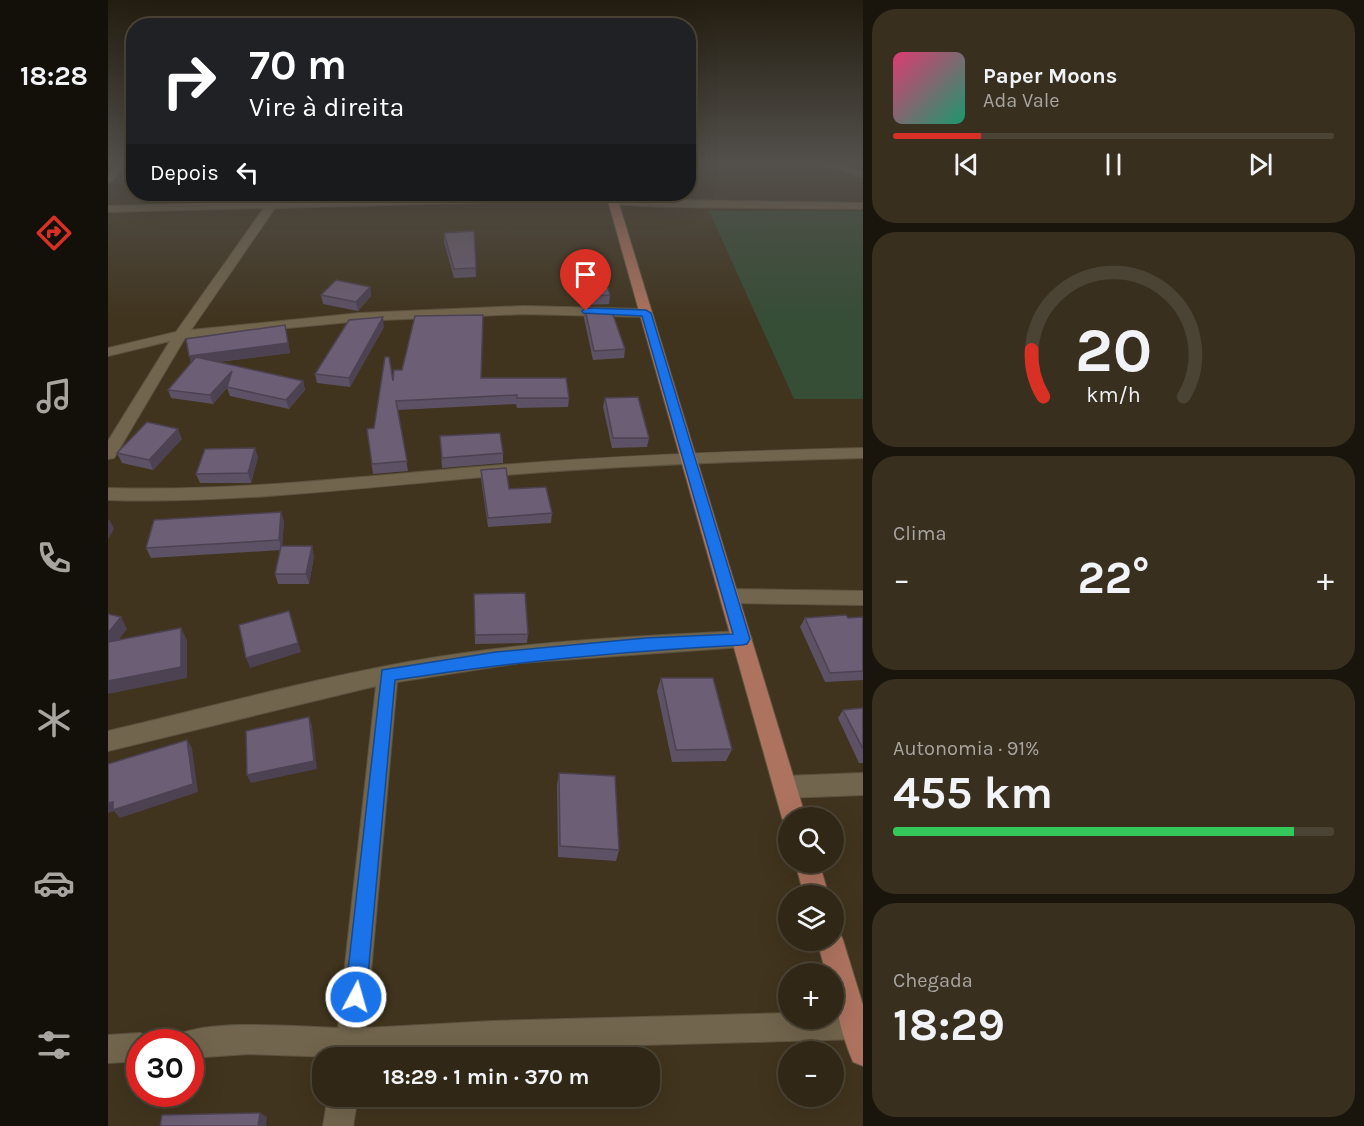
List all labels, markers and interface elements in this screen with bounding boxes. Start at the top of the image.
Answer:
text: 70 m [249,40,347,90]
icon: right [150,42,228,120]
text: 18:28 [20,60,88,92]
text: Paper Moons [983,63,1117,89]
text: Ada Vale [983,89,1060,112]
text: Vire à direita [249,91,404,123]
icon: previous [950,148,983,181]
icon: pause [1097,148,1130,181]
icon: next [1244,148,1277,181]
icon: left [231,156,264,189]
text: Depois [150,160,219,186]
icon: directions [33,212,75,254]
pin [560,249,611,311]
icon: arrive [569,258,602,291]
text: 20 [1075,314,1152,387]
icon: music [33,375,75,417]
text: km/h [1086,382,1141,407]
text: Clima [893,522,947,545]
icon: phone [33,537,75,579]
text: 22° [1078,552,1149,604]
text: − [893,560,910,598]
text: + [1317,560,1334,598]
icon: climate [33,699,75,741]
text: Autonomia · 91% [893,737,1040,760]
text: 455 km [893,767,1053,819]
map controls [778,807,844,1107]
button: search [778,807,844,873]
icon: car [33,862,75,904]
button: layers [778,885,844,951]
button: + [778,963,844,1029]
position arrow [324,965,388,1029]
text: Chegada [893,969,973,992]
text: 18:29 [893,999,1005,1051]
icon: filters [33,1024,75,1066]
speed limit sign: 30 [126,1029,204,1107]
button: − [778,1041,844,1107]
text: 18:29 · 1 min · 370 m [383,1064,589,1090]

